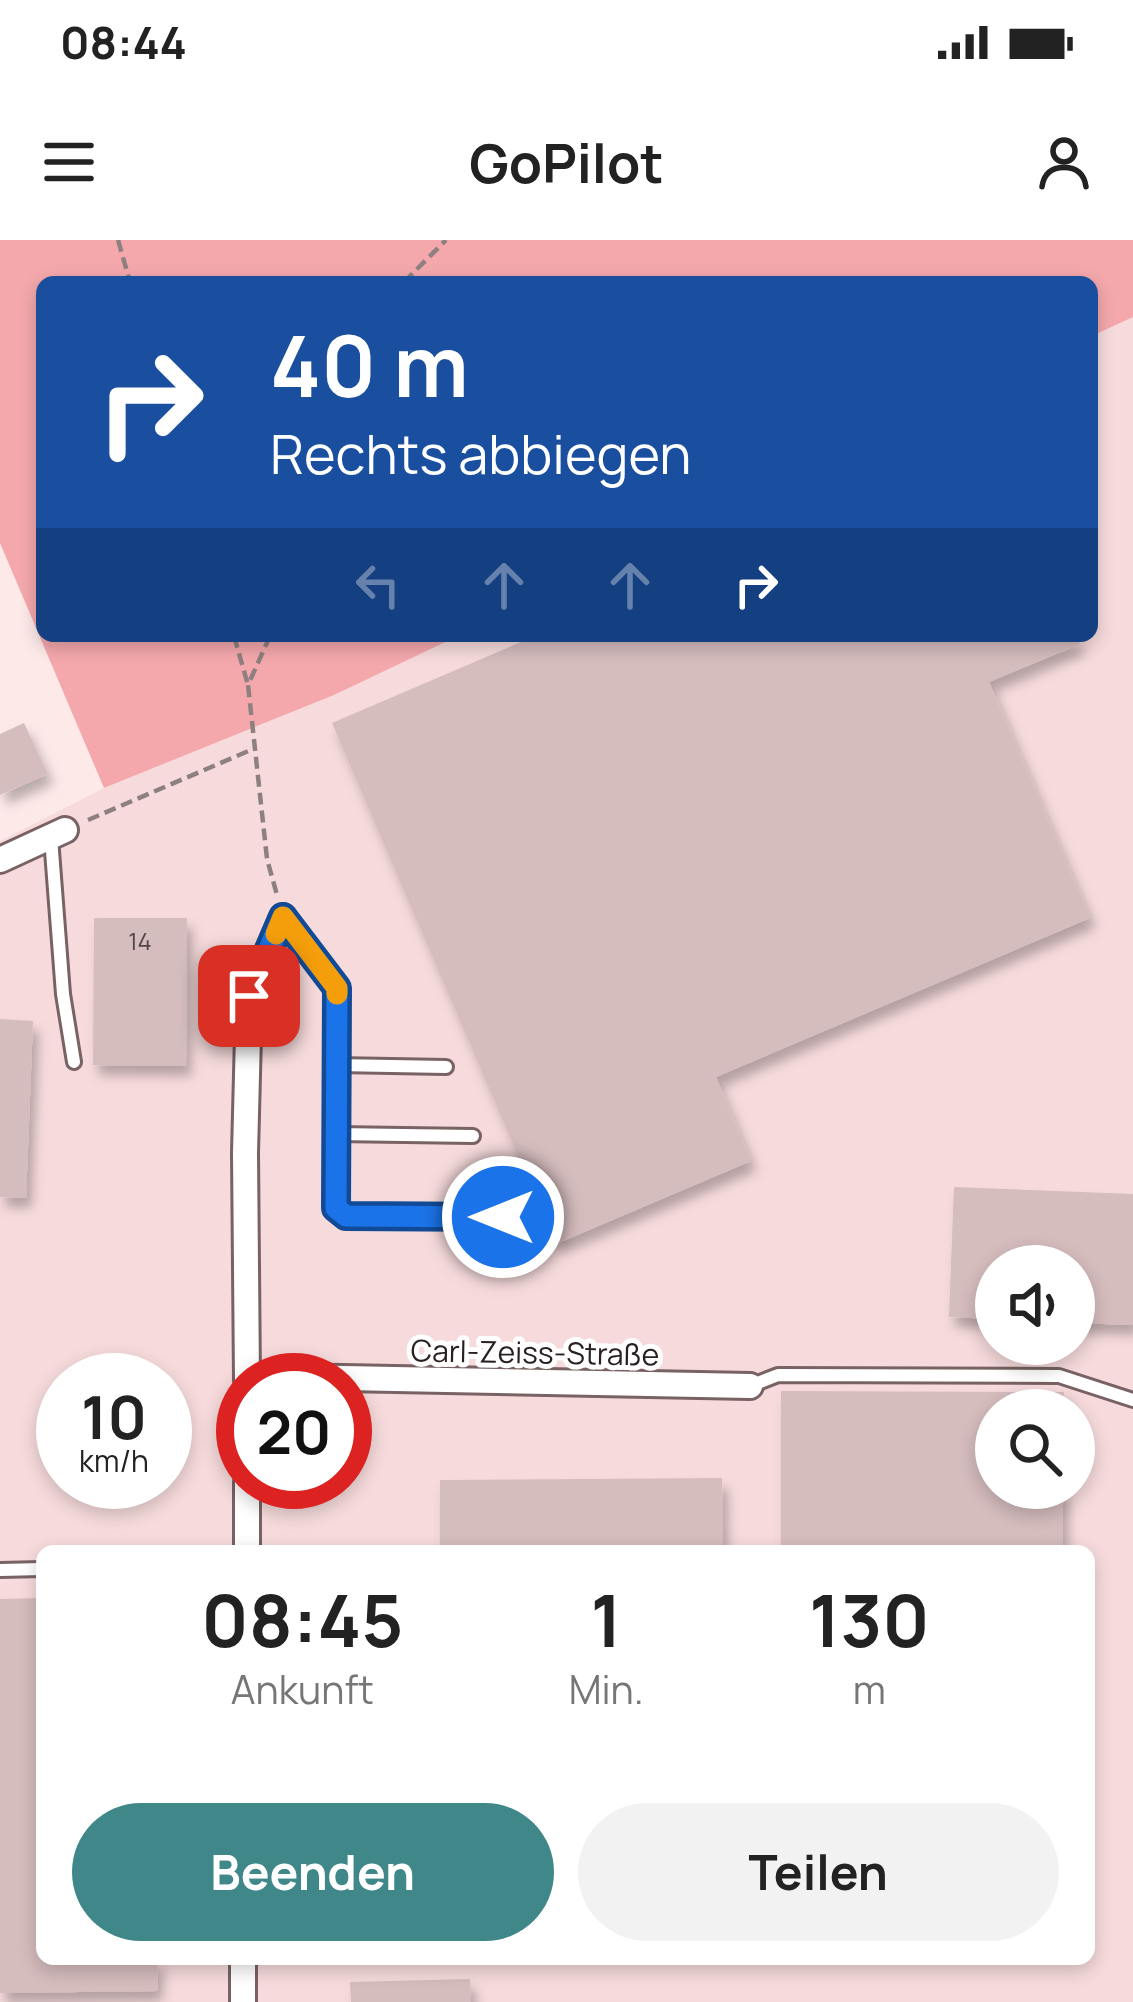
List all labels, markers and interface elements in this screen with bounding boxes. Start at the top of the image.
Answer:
text: 08:44 [60,11,187,73]
text: GoPilot [469,125,664,199]
icon: menu [36,129,102,195]
icon: person [1031,129,1097,195]
text: 40 m [270,307,469,422]
icon: right [72,324,228,480]
text: Rechts abbiegen [270,416,691,490]
icon: left [345,552,411,618]
icon: ahead [471,552,537,618]
icon: ahead [597,552,663,618]
icon: right [723,552,789,618]
house number: 14 [128,924,152,957]
pin [198,945,300,1047]
icon: arrive [216,963,282,1029]
position arrow [440,1154,566,1280]
map controls [975,1245,1095,1509]
button: sound [975,1245,1095,1365]
street label: Carl-Zeiss-Straße [410,1329,660,1375]
speed limit sign: 20 [216,1353,372,1509]
text: 10 [81,1375,147,1457]
button: search [975,1389,1095,1509]
text: km/h [79,1440,149,1481]
text: 08:45 [201,1570,403,1669]
text: 1 [590,1570,622,1669]
text: 130 [809,1570,930,1669]
text: Ankunft [231,1662,374,1716]
text: Min. [569,1662,644,1716]
text: m [853,1662,886,1716]
button: Beenden [72,1803,554,1941]
button: Teilen [578,1803,1059,1941]

